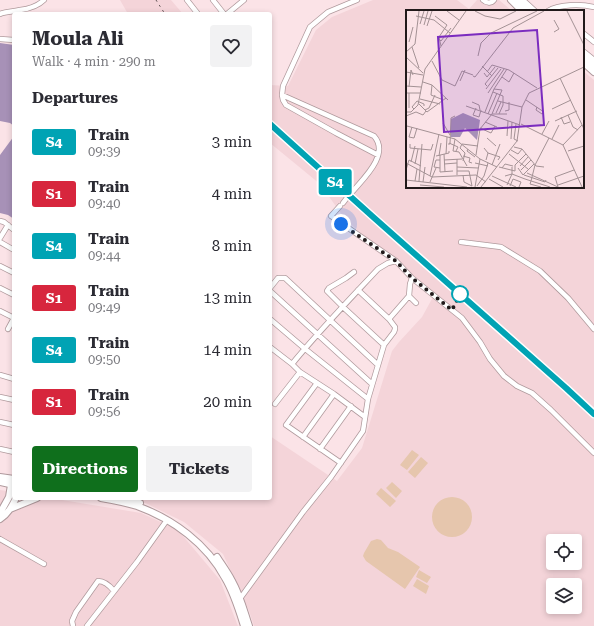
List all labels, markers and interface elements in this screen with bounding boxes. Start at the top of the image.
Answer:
inset map [406,10,584,188]
button: heart [210,25,252,67]
text: Moula Ali [32,27,124,50]
text: Walk · 4 min · 290 m [32,54,156,69]
text: Departures [32,89,118,107]
text: Train [88,126,129,144]
text: 3 min [212,133,252,151]
text: S4 [46,134,62,150]
text: 09:39 [88,144,120,159]
line badge: S4 [317,169,353,195]
text: S4 [327,174,343,190]
text: Train [88,178,129,196]
text: 4 min [212,185,252,203]
text: S1 [46,186,62,202]
text: 09:40 [88,196,120,211]
your location [331,214,351,234]
text: Train [88,230,129,248]
text: 8 min [212,237,252,255]
text: S4 [46,238,62,254]
text: 09:44 [88,248,120,263]
text: Train [88,282,129,300]
unlabelled marker [451,285,469,303]
text: 13 min [203,289,252,307]
text: S1 [46,290,62,306]
text: 09:49 [88,300,120,315]
text: Train [88,334,129,352]
text: 14 min [203,341,252,359]
text: S4 [46,342,62,358]
text: 09:50 [88,352,120,367]
text: Train [88,386,129,404]
text: 20 min [203,393,252,411]
text: S1 [46,394,62,410]
text: 09:56 [88,404,120,419]
button: Directions [32,446,138,492]
button: Tickets [146,446,252,492]
map controls [546,534,582,614]
button: locate [546,534,582,570]
button: layers [546,578,582,614]

